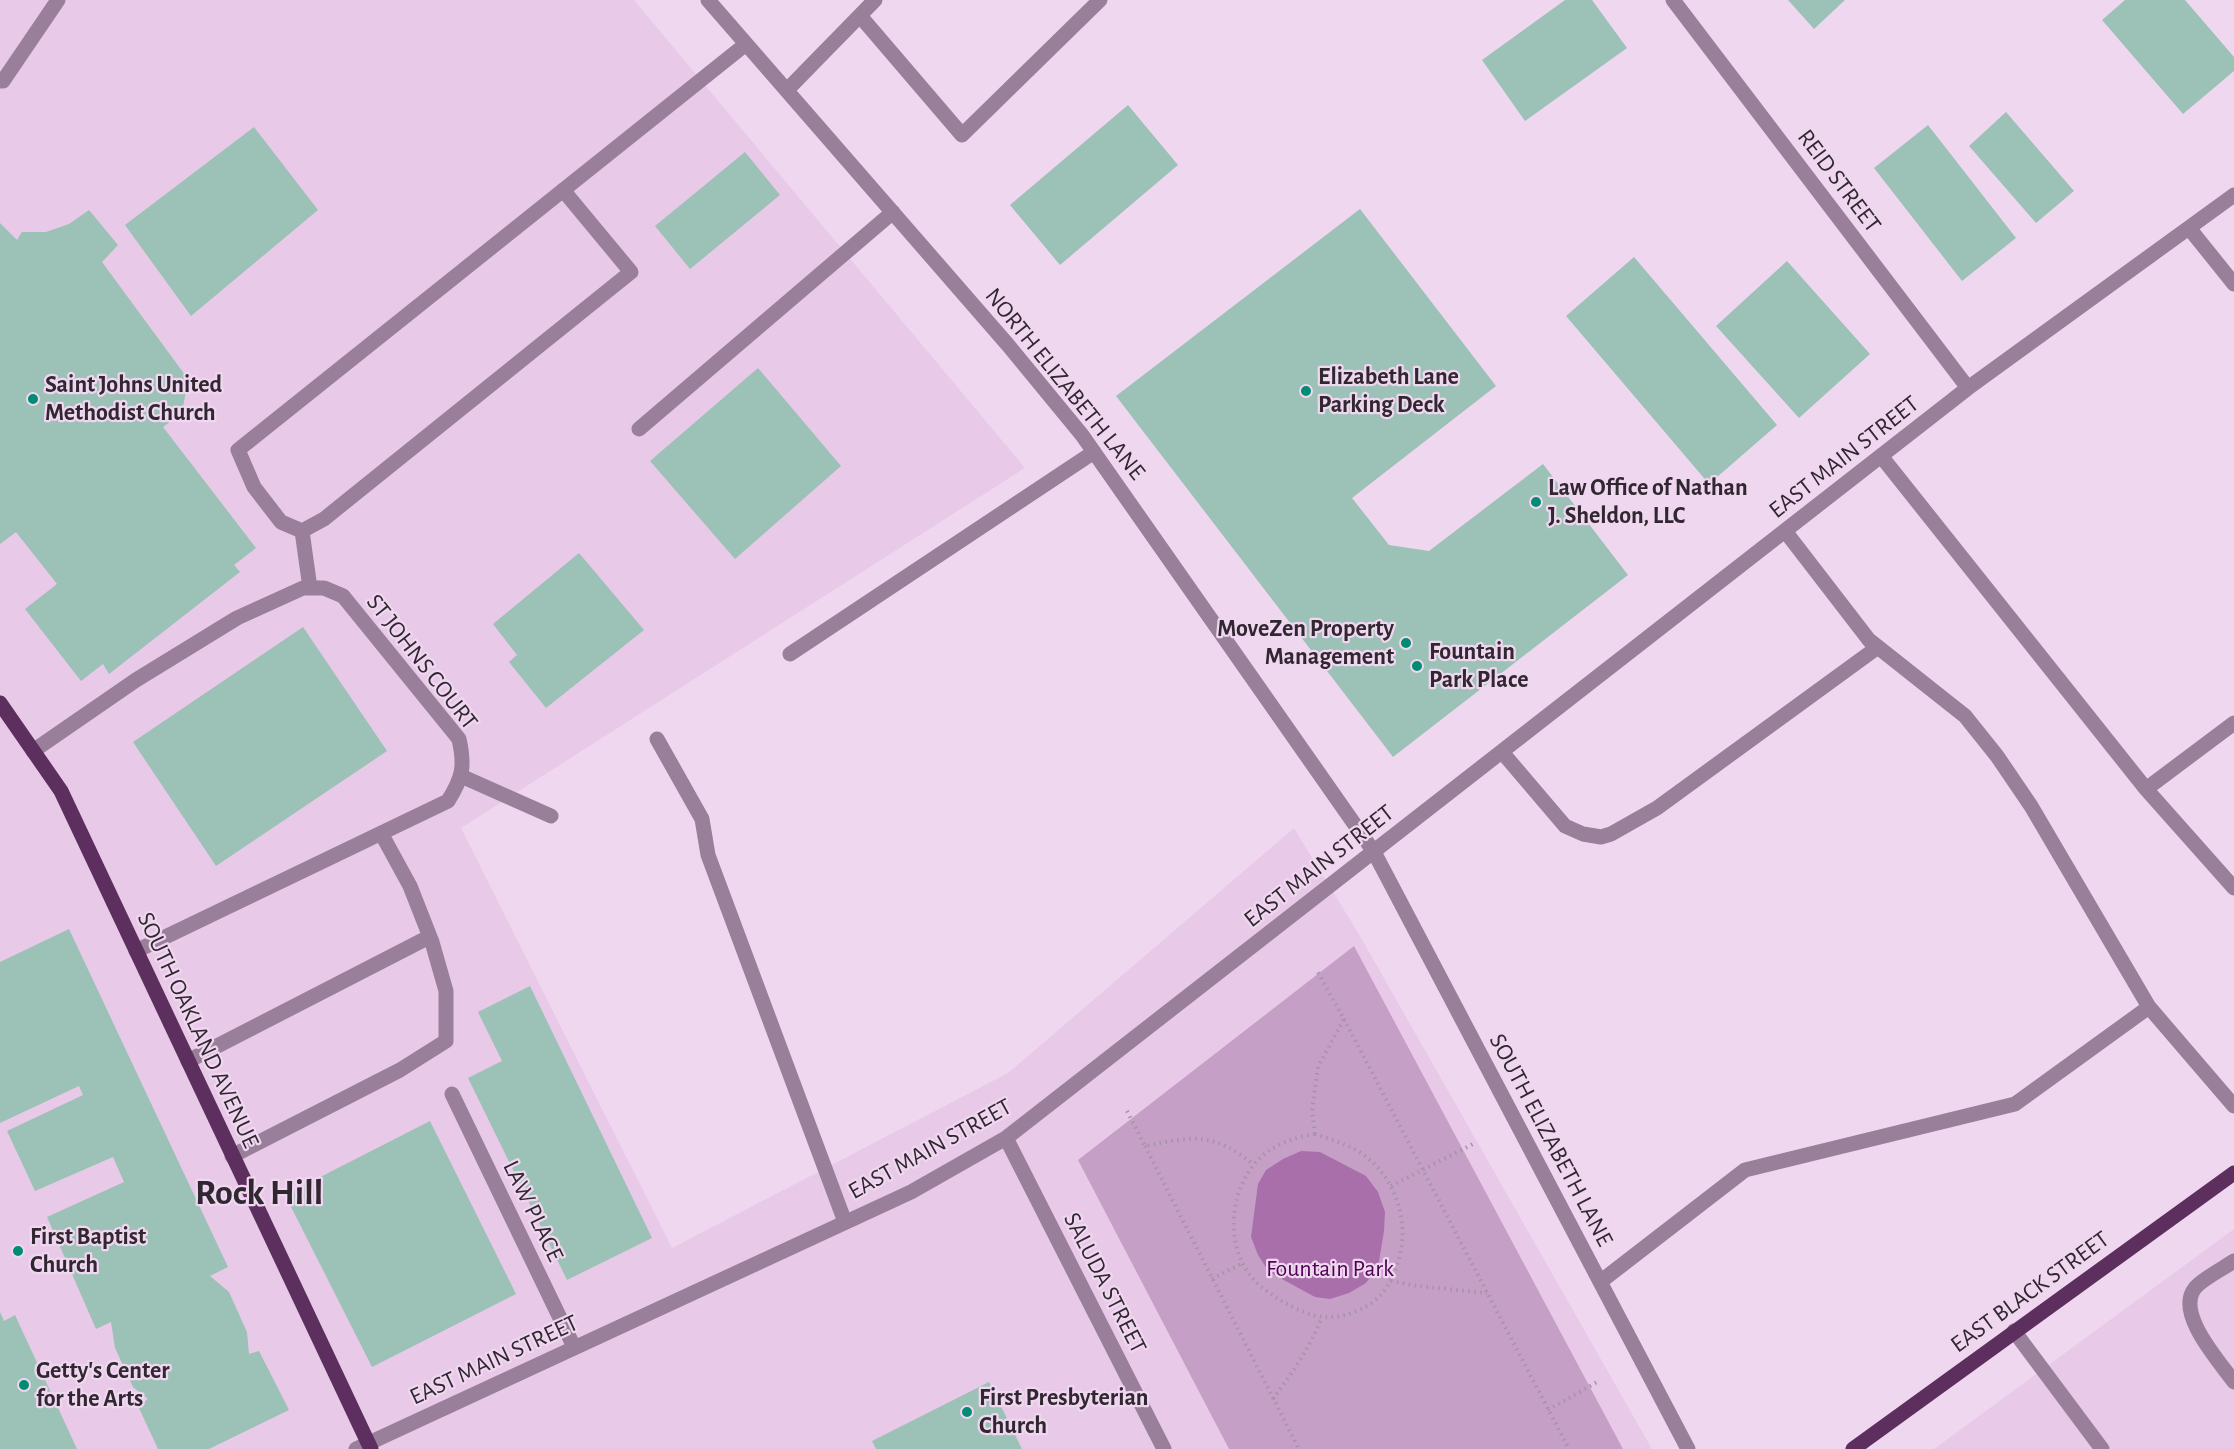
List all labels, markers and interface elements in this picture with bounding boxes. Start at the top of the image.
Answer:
street label: REID STREET [1791,124,1887,238]
street label: NORTH ELIZABETH LANE [979,282,1151,486]
place label: Elizabeth Lane Parking Deck [1318,363,1459,419]
place label: Saint Johns United Methodist Church [45,371,222,427]
marker: Elizabeth Lane Parking Deck [1299,384,1313,398]
street label: EAST MAIN STREET [1763,389,1925,525]
marker: Saint Johns United Methodist Church [26,392,40,406]
place label: Law Office of Nathan J. Sheldon, LLC [1548,474,1748,530]
marker: Law Office of Nathan J. Sheldon, LLC [1529,495,1543,509]
street label: ST JOHNS COURT [360,589,484,735]
place label: MoveZen Property Management [1217,615,1394,671]
marker: MoveZen Property Management [1399,636,1413,650]
place label: Fountain Park Place [1429,638,1528,694]
marker: Fountain Park Place [1410,659,1424,673]
street label: EAST MAIN STREET [1238,798,1400,934]
street label: SOUTH OAKLAND AVENUE [131,908,265,1152]
street label: SOUTH ELIZABETH LANE [1483,1029,1619,1251]
street label: EAST MAIN STREET [843,1092,1017,1206]
street label: LAW PLACE [496,1156,570,1266]
district label: Rock Hill [195,1171,323,1215]
street label: SALUDA STREET [1057,1208,1153,1358]
place label: First Baptist Church [30,1223,146,1279]
street label: EAST BLACK STREET [1945,1225,2115,1359]
marker: First Baptist Church [11,1244,25,1258]
park label: Fountain Park [1266,1255,1394,1283]
street label: EAST MAIN STREET [405,1308,583,1412]
place label: Getty's Center for the Arts [36,1357,170,1413]
marker: Getty's Center for the Arts [17,1378,31,1392]
place label: First Presbyterian Church [979,1384,1148,1440]
marker: First Presbyterian Church [960,1405,974,1419]

